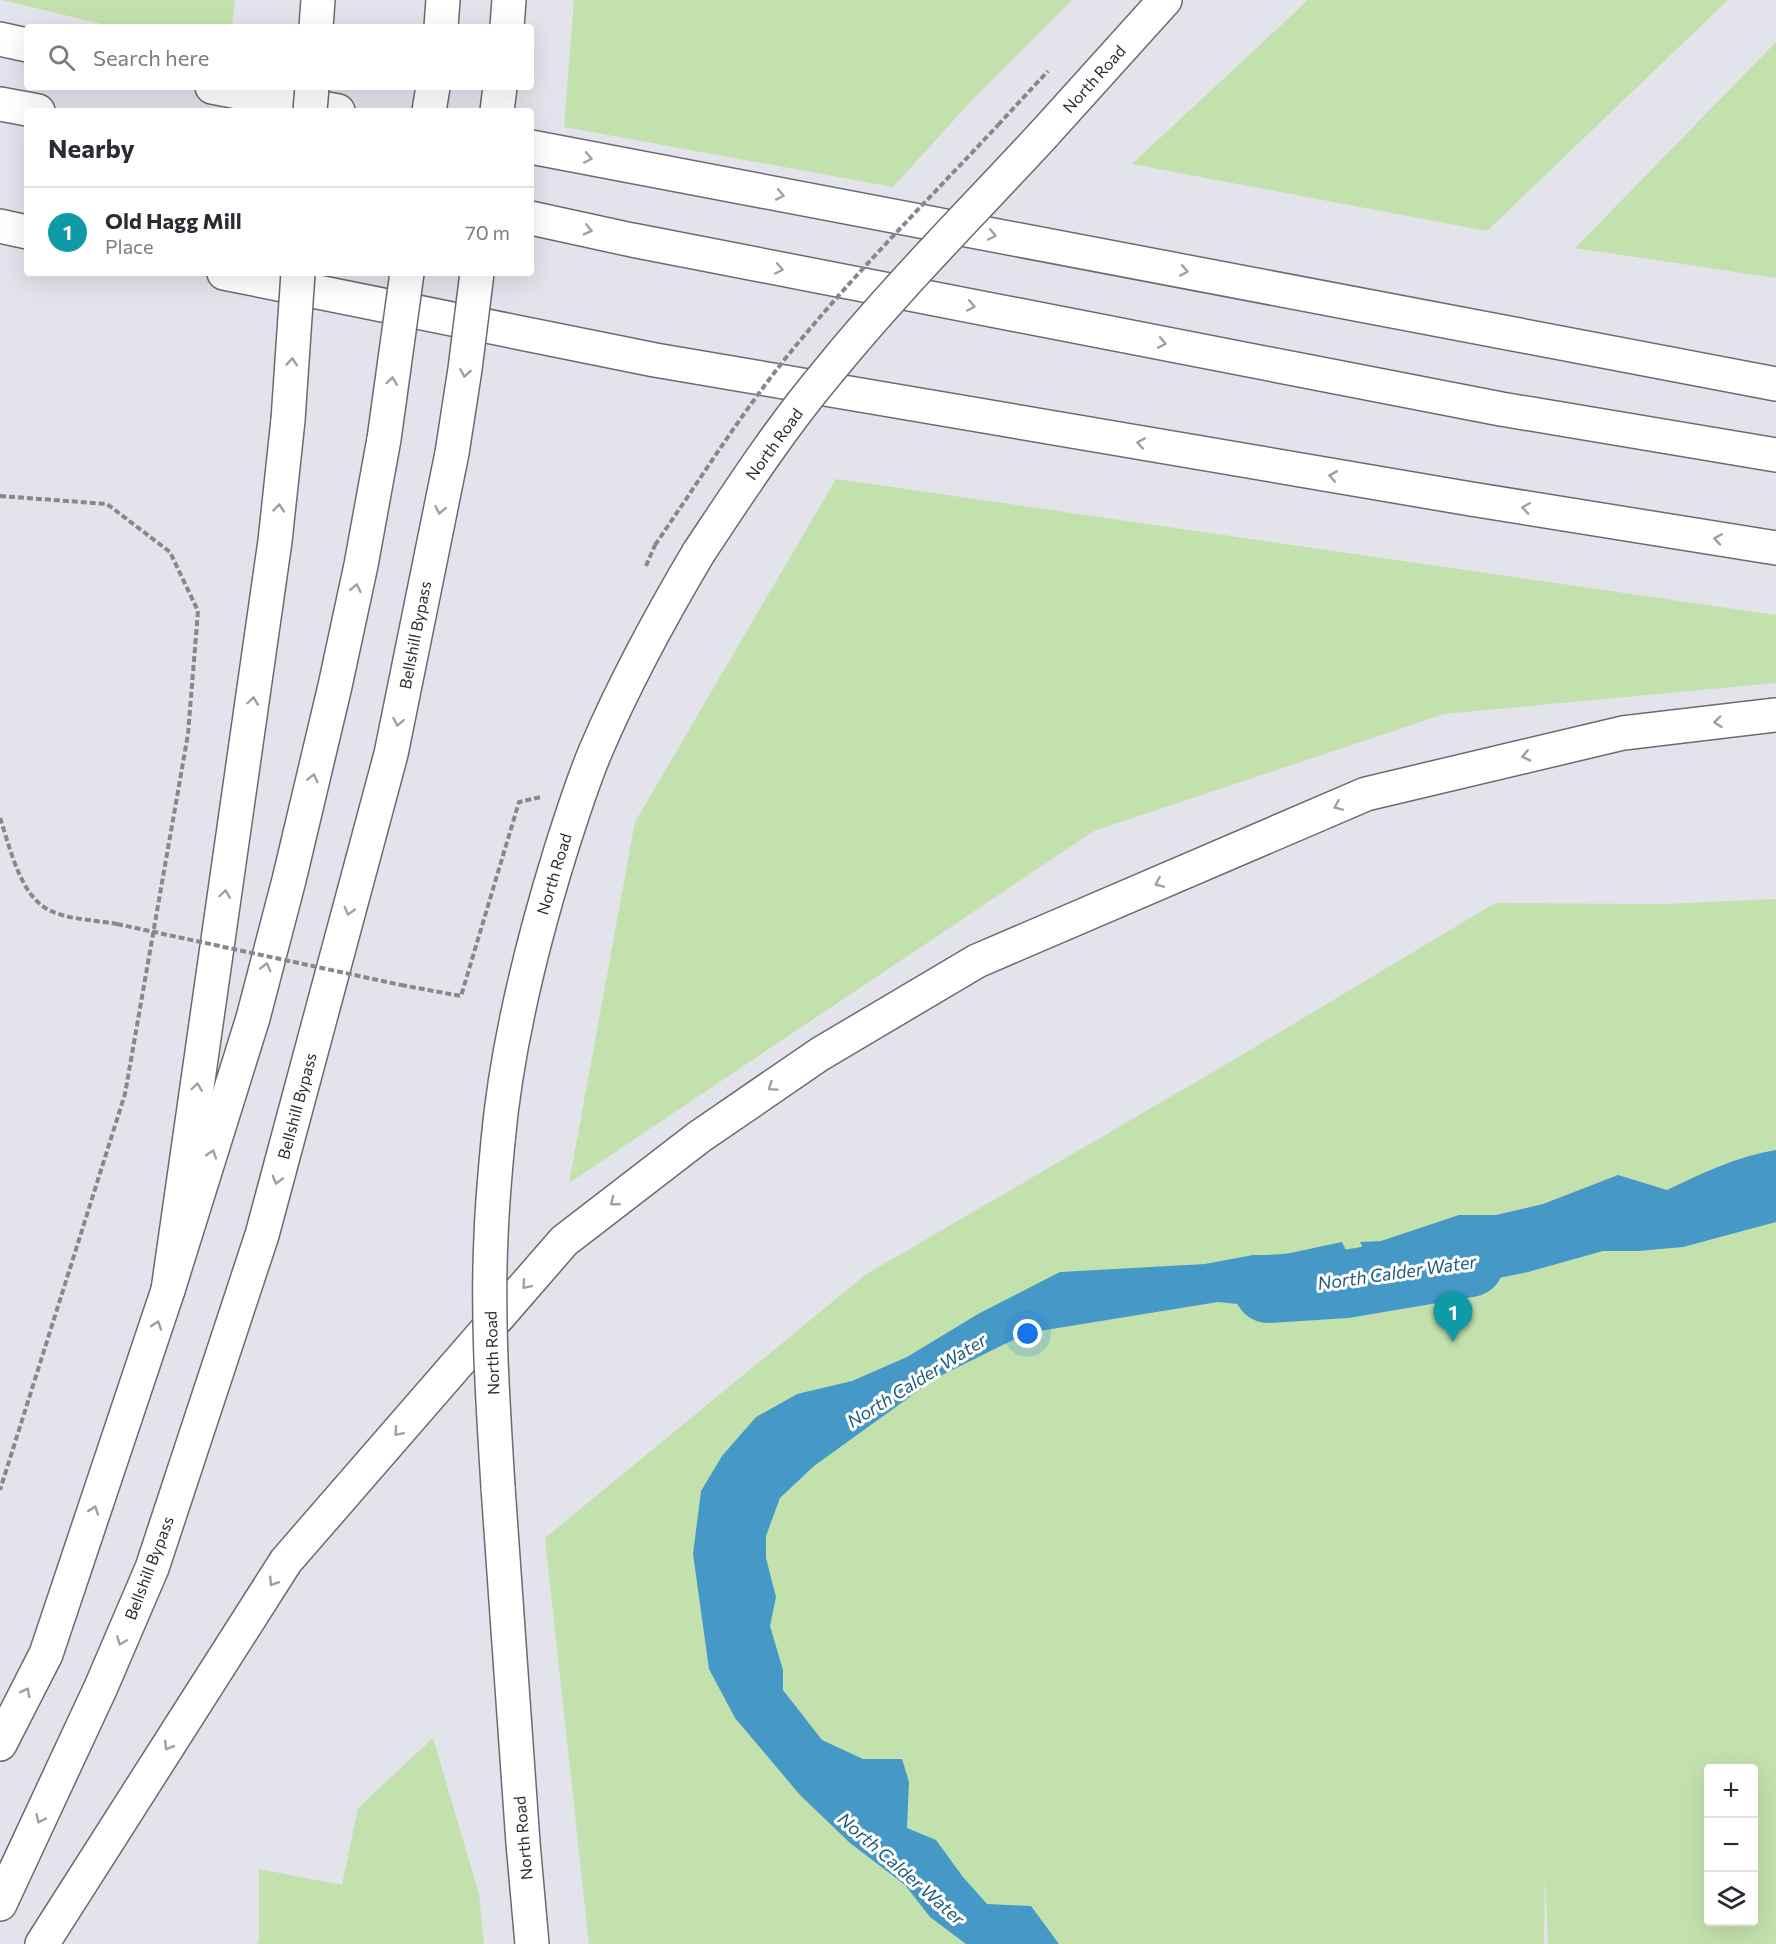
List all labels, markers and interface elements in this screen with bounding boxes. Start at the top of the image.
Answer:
search box [24,24,534,90]
icon: search [45,41,78,74]
street label: North Road [1058,41,1129,116]
text: Search here [93,44,209,71]
text: Nearby [48,132,135,163]
one-way arrow [583,151,593,164]
one-way arrow [775,188,785,201]
text: Old Hagg Mill [105,207,242,234]
text: 1 [63,220,72,244]
text: 70 m [465,220,510,244]
one-way arrow [583,223,593,236]
one-way arrow [987,228,997,241]
text: Place [105,234,154,258]
one-way arrow [774,262,784,275]
one-way arrow [1179,264,1189,277]
one-way arrow [965,299,975,312]
one-way arrow [1157,336,1167,349]
one-way arrow [285,357,298,367]
one-way arrow [459,368,471,377]
one-way arrow [385,377,397,386]
street label: North Road [741,404,806,483]
one-way arrow [1136,437,1146,450]
one-way arrow [1329,470,1339,483]
one-way arrow [1521,502,1531,515]
one-way arrow [272,503,285,512]
one-way arrow [434,505,447,515]
one-way arrow [1714,533,1723,545]
street label: Bellshill Bypass [395,579,434,690]
one-way arrow [349,583,362,593]
one-way arrow [246,696,258,705]
one-way arrow [1713,715,1722,728]
one-way arrow [392,717,405,727]
one-way arrow [1521,749,1531,762]
one-way arrow [306,773,319,783]
one-way arrow [1334,799,1345,811]
street label: North Road [532,831,575,917]
one-way arrow [1154,876,1165,888]
one-way arrow [218,889,231,898]
one-way arrow [344,905,357,915]
one-way arrow [259,962,271,973]
street label: Bellshill Bypass [273,1051,320,1161]
one-way arrow [767,1080,778,1091]
one-way arrow [191,1082,203,1091]
one-way arrow [205,1149,217,1160]
one-way arrow [272,1174,284,1185]
one-way arrow [610,1195,621,1206]
water label: North Calder Water [1316,1250,1479,1294]
one-way arrow [522,1278,533,1289]
pin: 1 [1434,1292,1472,1342]
street label: North Road [481,1311,502,1395]
your location [1013,1319,1042,1348]
one-way arrow [149,1320,162,1331]
water label: North Calder Water [843,1328,991,1432]
one-way arrow [394,1425,405,1436]
one-way arrow [87,1505,100,1516]
street label: Bellshill Bypass [120,1513,177,1622]
one-way arrow [268,1576,280,1586]
one-way arrow [116,1635,128,1646]
one-way arrow [19,1687,31,1698]
one-way arrow [164,1739,175,1750]
map controls [1704,1764,1758,1926]
button: + [1704,1764,1758,1818]
street label: North Road [509,1795,536,1881]
water label: North Calder Water [834,1807,970,1930]
one-way arrow [35,1812,47,1823]
button: − [1704,1818,1758,1872]
button: layers [1704,1872,1758,1926]

